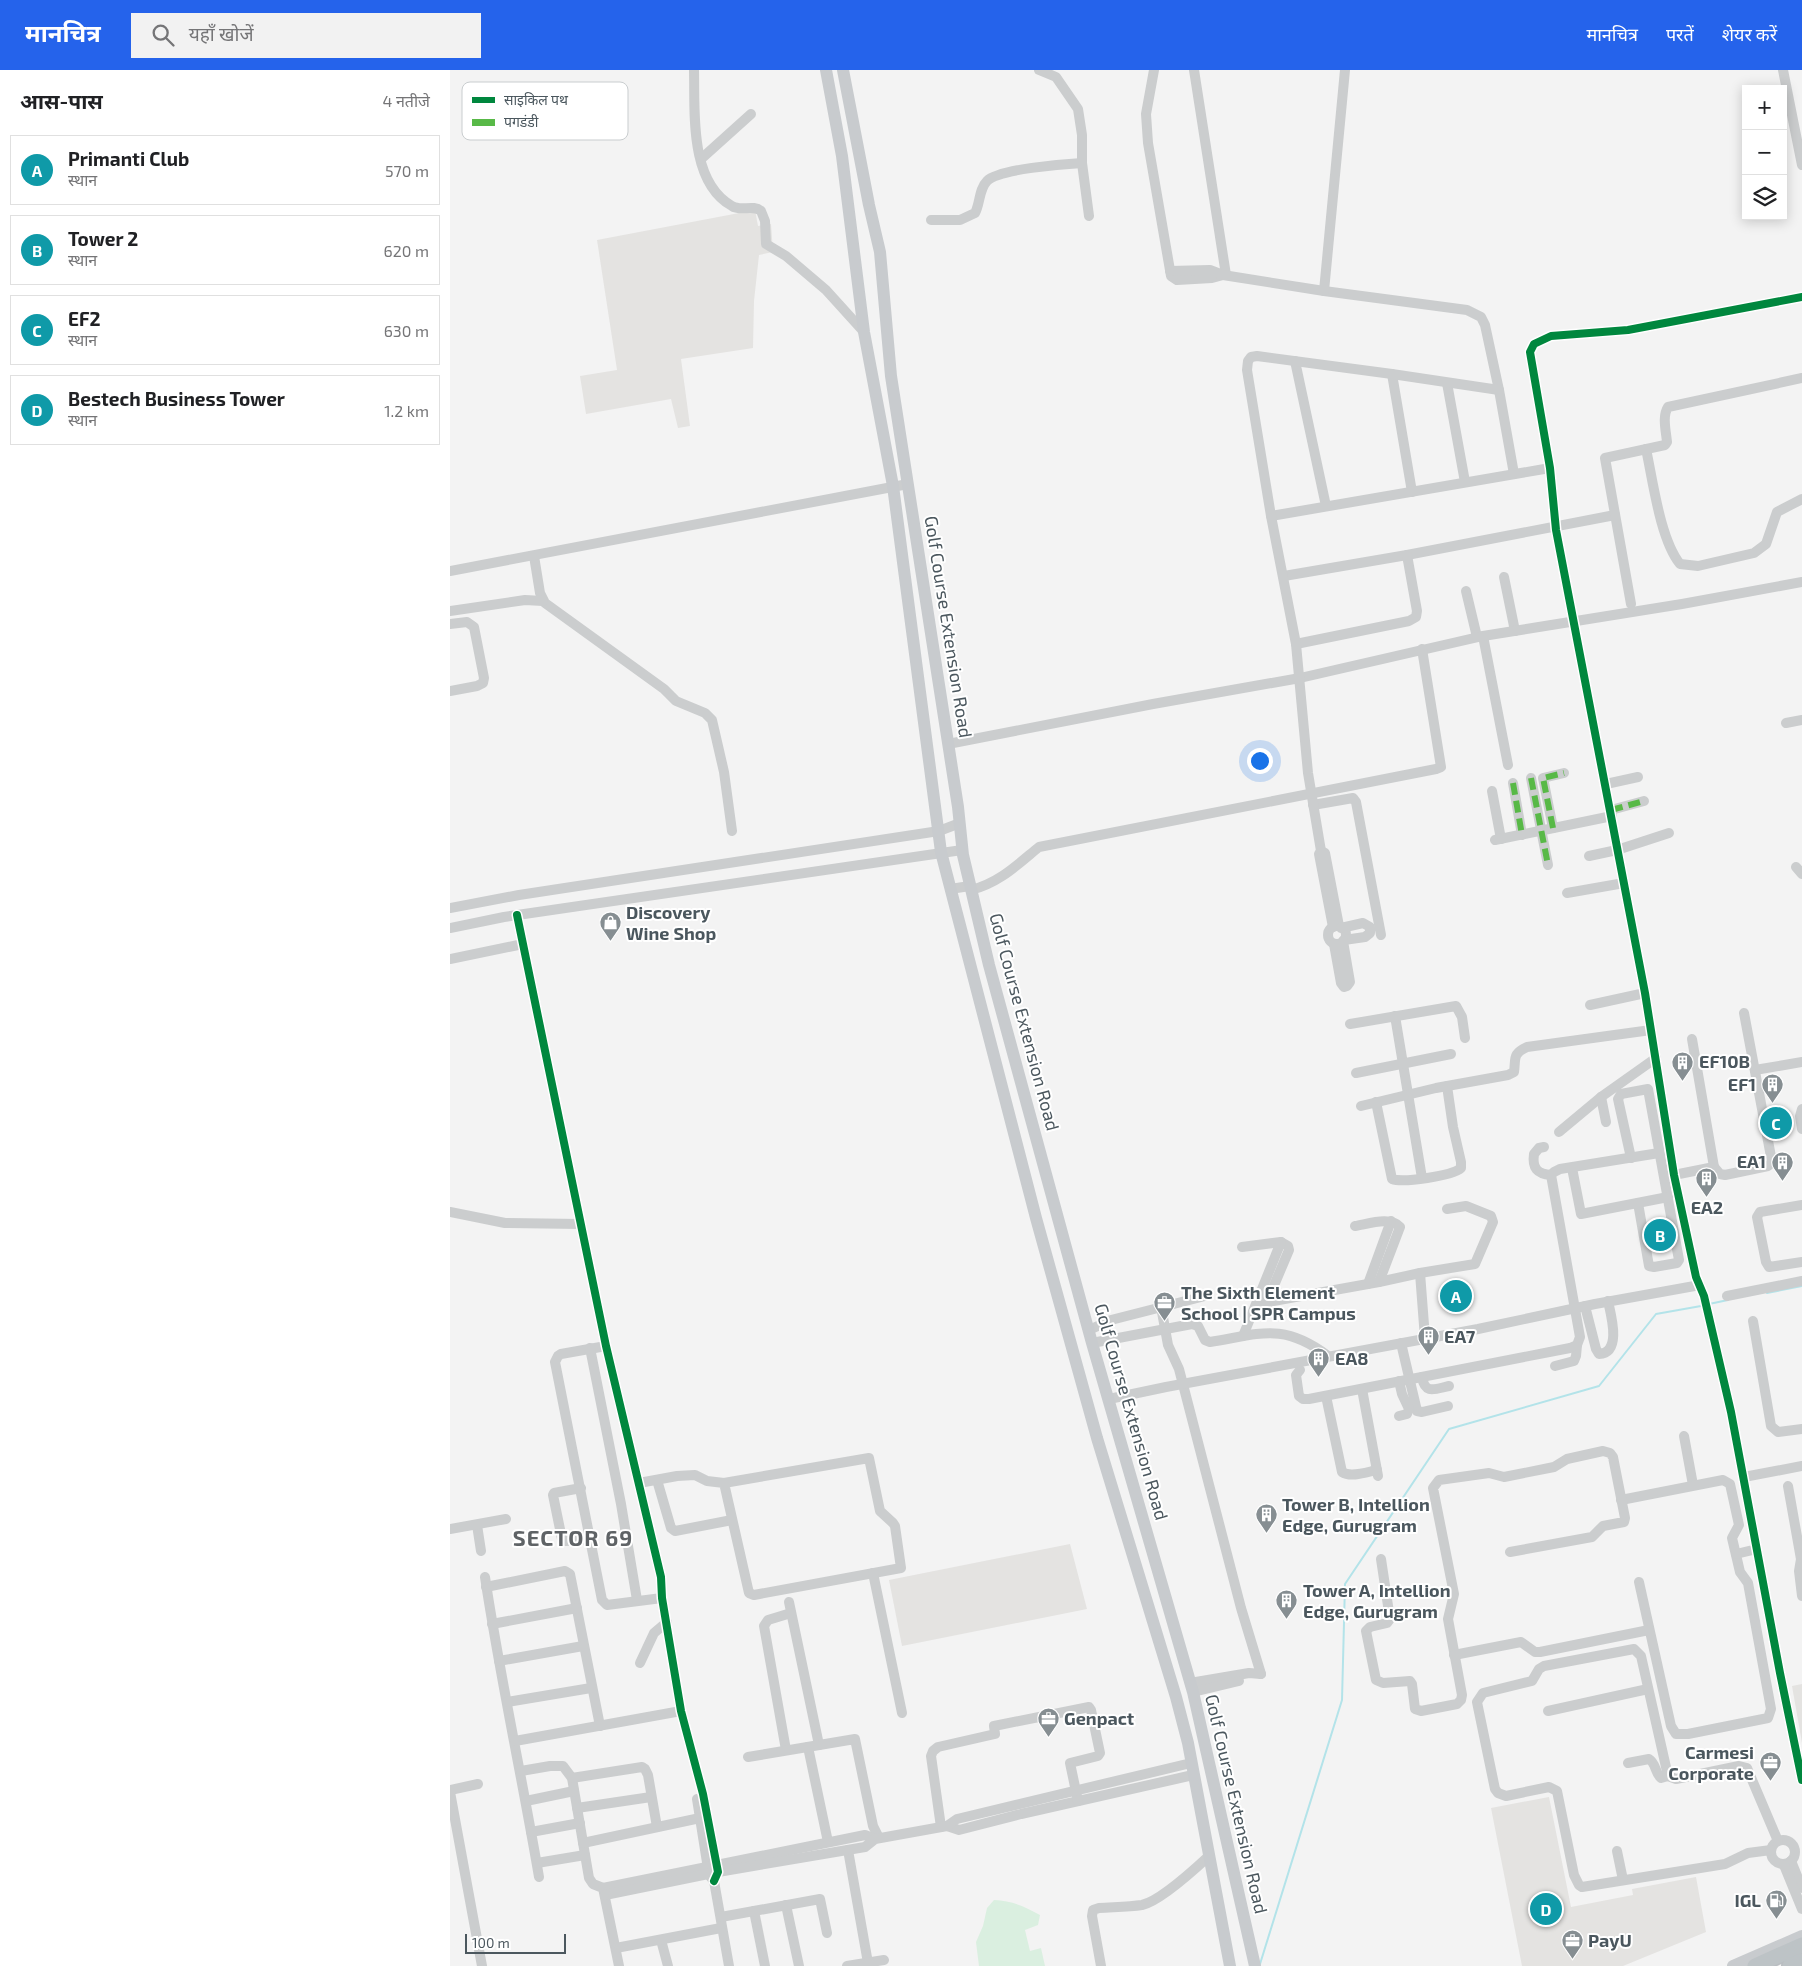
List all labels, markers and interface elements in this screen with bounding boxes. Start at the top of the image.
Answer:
search box [131,13,481,58]
text: मानचित्र [25,18,101,47]
icon: search [149,21,177,49]
text: यहाँ खोजें [189,22,254,45]
text: मानचित्र [1586,23,1638,45]
text: परतें [1666,23,1694,45]
text: शेयर करें [1722,23,1777,45]
legend [462,82,628,140]
map controls [1742,85,1787,220]
button: + [1742,85,1787,130]
text: आस-पास [20,88,103,113]
text: 4 नतीजे [383,91,430,110]
text: साइकिल पथ [504,91,569,108]
text: पगडंडी [504,113,539,130]
button: − [1742,130,1787,175]
text: Primanti Club [68,147,189,170]
text: A [32,161,42,180]
text: 570 m [385,161,429,180]
text: स्थान [68,170,97,189]
button: layers [1742,175,1787,220]
text: Tower 2 [68,227,138,250]
text: B [32,241,42,260]
text: 620 m [384,241,429,260]
text: स्थान [68,250,97,269]
text: EF2 [68,307,101,330]
text: C [32,321,42,340]
text: 630 m [384,321,429,340]
text: स्थान [68,330,97,349]
text: Bestech Business Tower [68,387,285,410]
text: D [32,401,42,420]
text: 1.2 km [384,401,429,420]
text: स्थान [68,410,97,429]
street label: Golf Course Extension Road [921,514,977,739]
your location [1247,748,1273,774]
place label: Discovery Wine Shop [626,901,716,944]
street label: Golf Course Extension Road [985,910,1065,1133]
shop icon: Discovery Wine Shop [598,911,622,942]
building icon: EF10B [1671,1050,1695,1081]
place label: EF10B [1699,1050,1750,1072]
place label: EF1 [1728,1073,1756,1095]
building icon: EF1 [1760,1073,1784,1104]
pin: C [1760,1104,1792,1142]
place label: EA1 [1737,1150,1766,1172]
building icon: EA1 [1770,1150,1794,1181]
building icon: EA2 [1695,1166,1719,1197]
place label: EA2 [1691,1196,1723,1218]
pin: B [1644,1216,1676,1254]
pin: A [1440,1277,1472,1315]
place label: The Sixth Element School | SPR Campus [1181,1281,1356,1324]
office icon: The Sixth Element School | SPR Campus [1153,1291,1177,1322]
street label: Golf Course Extension Road [1090,1301,1173,1523]
building icon: EA7 [1416,1325,1440,1356]
place label: EA7 [1444,1325,1476,1347]
building icon: EA8 [1307,1347,1331,1378]
place label: EA8 [1335,1347,1368,1369]
place label: Tower B, Intellion Edge, Gurugram [1282,1493,1430,1536]
building icon: Tower B, Intellion Edge, Gurugram [1254,1503,1278,1534]
district label: SECTOR 69 [513,1524,633,1550]
place label: Tower A, Intellion Edge, Gurugram [1303,1579,1451,1622]
building icon: Tower A, Intellion Edge, Gurugram [1275,1589,1299,1620]
street label: Golf Course Extension Road [1201,1692,1273,1916]
office icon: Genpact [1036,1707,1060,1738]
place label: Genpact [1064,1707,1135,1729]
place label: Carmesi Corporate [1668,1741,1754,1784]
office icon: Carmesi Corporate [1758,1751,1782,1782]
place label: IGL [1734,1889,1761,1911]
fuel station icon: IGL [1765,1889,1789,1920]
pin: D [1530,1890,1562,1928]
office icon: PayU [1560,1929,1584,1960]
place label: PayU [1588,1929,1632,1951]
scale bar [465,1931,566,1954]
text: 100 m [472,1934,510,1951]

